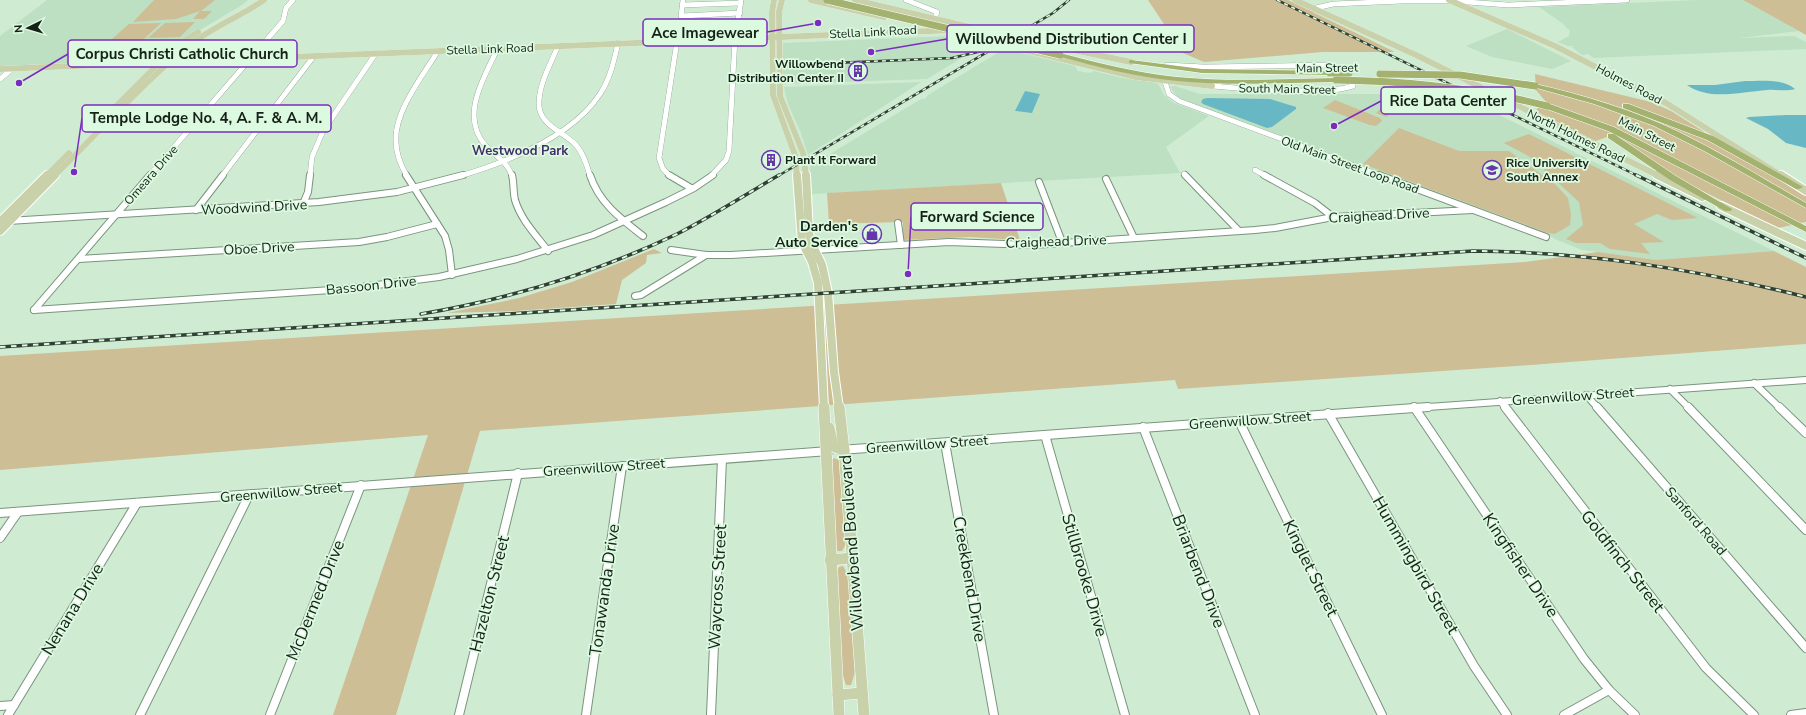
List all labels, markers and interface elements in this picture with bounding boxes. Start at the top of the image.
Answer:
north arrow [8,8,48,48]
callout: Ace Imagewear [643,19,767,46]
street label: Stella Link Road [829,22,917,42]
text: Ace Imagewear [651,23,759,43]
text: N [11,24,26,34]
callout: Willowbend Distribution Center I [947,25,1194,52]
text: Willowbend Distribution Center I [955,29,1187,49]
street label: Stella Link Road [446,39,534,59]
callout: Corpus Christi Catholic Church [68,40,297,67]
text: Corpus Christi Catholic Church [75,44,289,64]
place label: Willowbend Distribution Center II [728,56,844,86]
street label: Main Street [1296,59,1359,77]
building icon: Willowbend Distribution Center II [847,60,869,82]
street label: Holmes Road [1593,60,1665,108]
street label: South Main Street [1238,80,1336,98]
callout: Rice Data Center [1381,87,1515,114]
text: Rice Data Center [1389,91,1507,111]
callout: Temple Lodge No. 4, A. F. & A. M. [82,105,331,132]
street label: North Holmes Road [1524,105,1628,167]
text: Temple Lodge No. 4, A. F. & A. M. [90,108,322,128]
street label: Main Street [1616,113,1679,156]
street label: Old Main Street Loop Road [1279,133,1421,197]
street label: Omeara Drive [121,142,181,208]
district label: Westwood Park [472,142,569,160]
building icon: Plant It Forward [760,149,782,171]
place label: Plant It Forward [785,152,876,168]
place label: Rice University South Annex [1506,155,1589,185]
school or university icon: Rice University South Annex [1481,159,1503,181]
street label: Woodwind Drive [200,195,308,220]
callout: Forward Science [911,203,1043,230]
street label: Craighead Drive [1328,203,1430,228]
text: Forward Science [919,207,1035,227]
place label: Darden's Auto Service [775,217,858,252]
shop icon: Darden's Auto Service [861,223,883,245]
street label: Craighead Drive [1005,230,1107,253]
street label: Oboe Drive [223,237,295,260]
street label: Bassoon Drive [325,271,417,300]
street label: Greenwillow Street [1511,383,1635,410]
street label: Greenwillow Street [1188,407,1312,434]
street label: Greenwillow Street [865,431,989,458]
street label: Greenwillow Street [542,454,666,481]
street label: Willowbend Boulevard [834,454,869,632]
street label: Greenwillow Street [219,478,343,507]
street label: Sanford Road [1660,483,1731,560]
street label: Hummingbird Street [1367,492,1465,639]
street label: Goldfinch Street [1575,505,1671,618]
street label: Kingfisher Drive [1477,509,1564,622]
street label: Stillbrooke Drive [1056,511,1113,639]
street label: Briarbend Drive [1166,511,1231,631]
street label: Creekbend Drive [947,514,992,644]
street label: Kinglet Street [1277,516,1344,621]
street label: Tonawanda Drive [584,522,625,658]
street label: Waycross Street [703,523,732,650]
street label: Hazelton Street [464,532,515,655]
street label: McDermed Drive [281,536,350,664]
street label: Nenana Drive [36,559,109,660]

